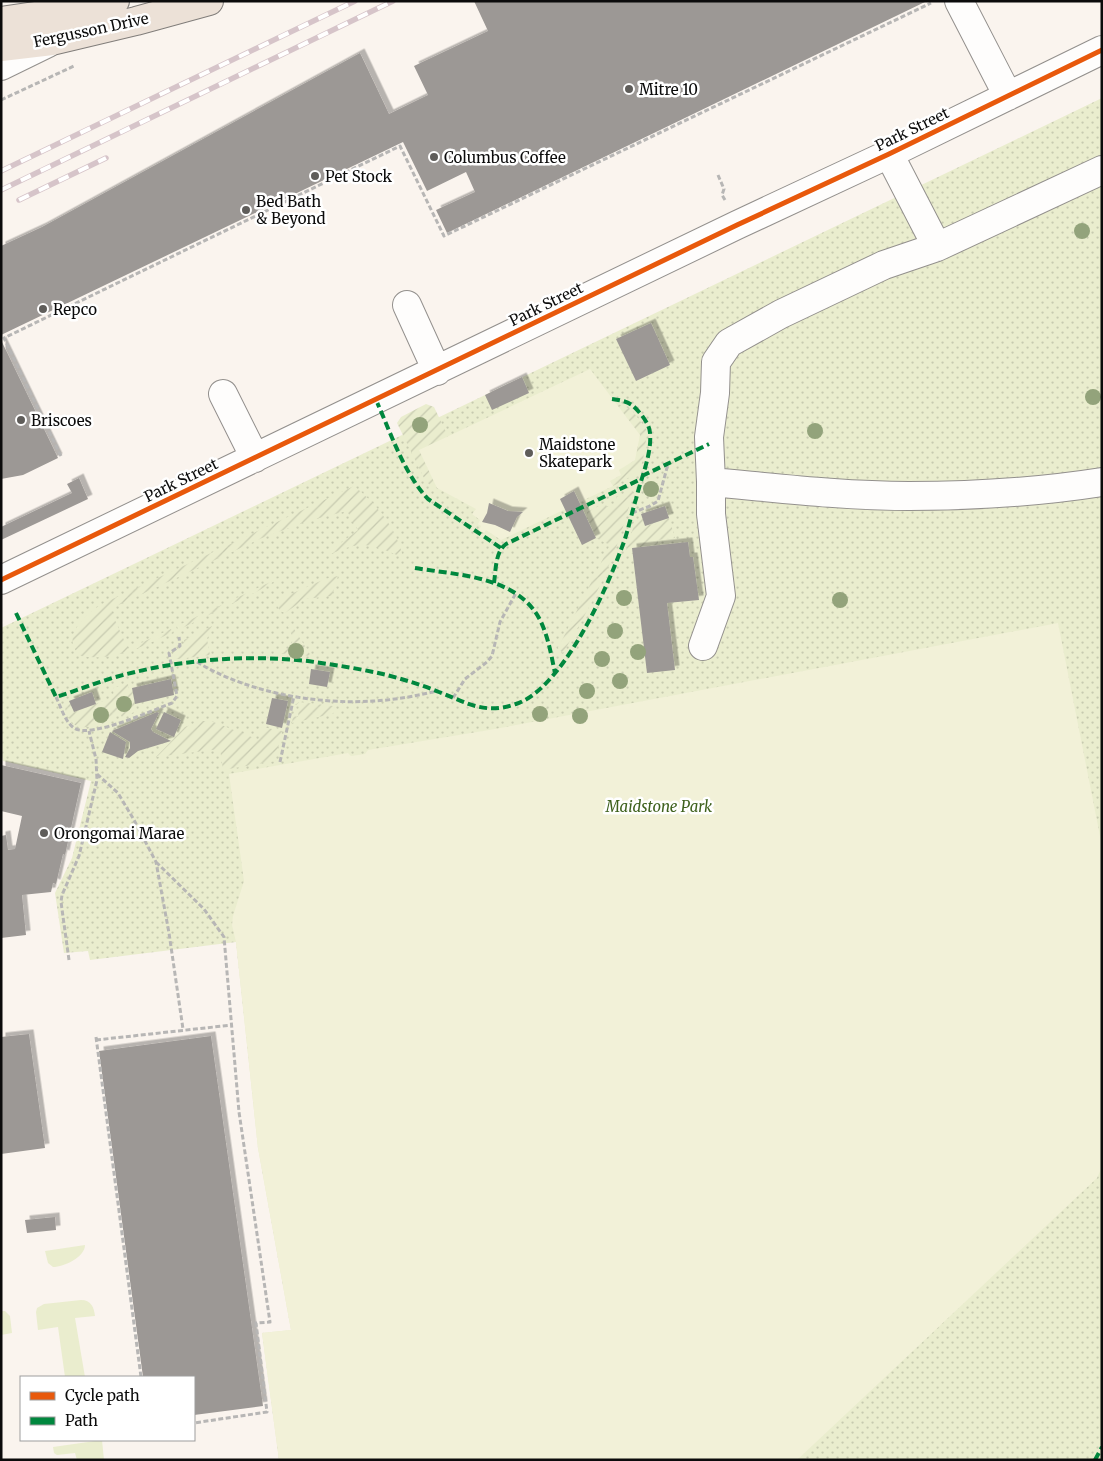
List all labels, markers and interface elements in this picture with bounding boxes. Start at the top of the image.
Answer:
street label: Fergusson Drive [32,8,150,51]
place label: Mitre 10 [639,80,698,99]
marker: Mitre 10 [623,83,635,95]
street label: Park Street [872,103,952,155]
place label: Columbus Coffee [444,148,566,167]
marker: Columbus Coffee [428,151,440,163]
place label: Pet Stock [325,167,393,186]
marker: Pet Stock [309,170,321,182]
place label: Bed Bath & Beyond [256,192,326,228]
marker: Bed Bath & Beyond [240,204,252,216]
street label: Park Street [506,278,586,330]
place label: Repco [53,300,97,319]
marker: Repco [37,303,49,315]
place label: Briscoes [31,411,92,430]
marker: Briscoes [15,414,27,426]
place label: Maidstone Skatepark [539,435,615,471]
marker: Maidstone Skatepark [523,447,535,459]
street label: Park Street [141,454,221,506]
park label: Maidstone Park [605,797,713,816]
place label: Orongomai Marae [54,824,184,843]
marker: Orongomai Marae [38,827,50,839]
legend [20,1376,195,1441]
text: Cycle path [65,1386,140,1405]
text: Path [65,1411,98,1430]

